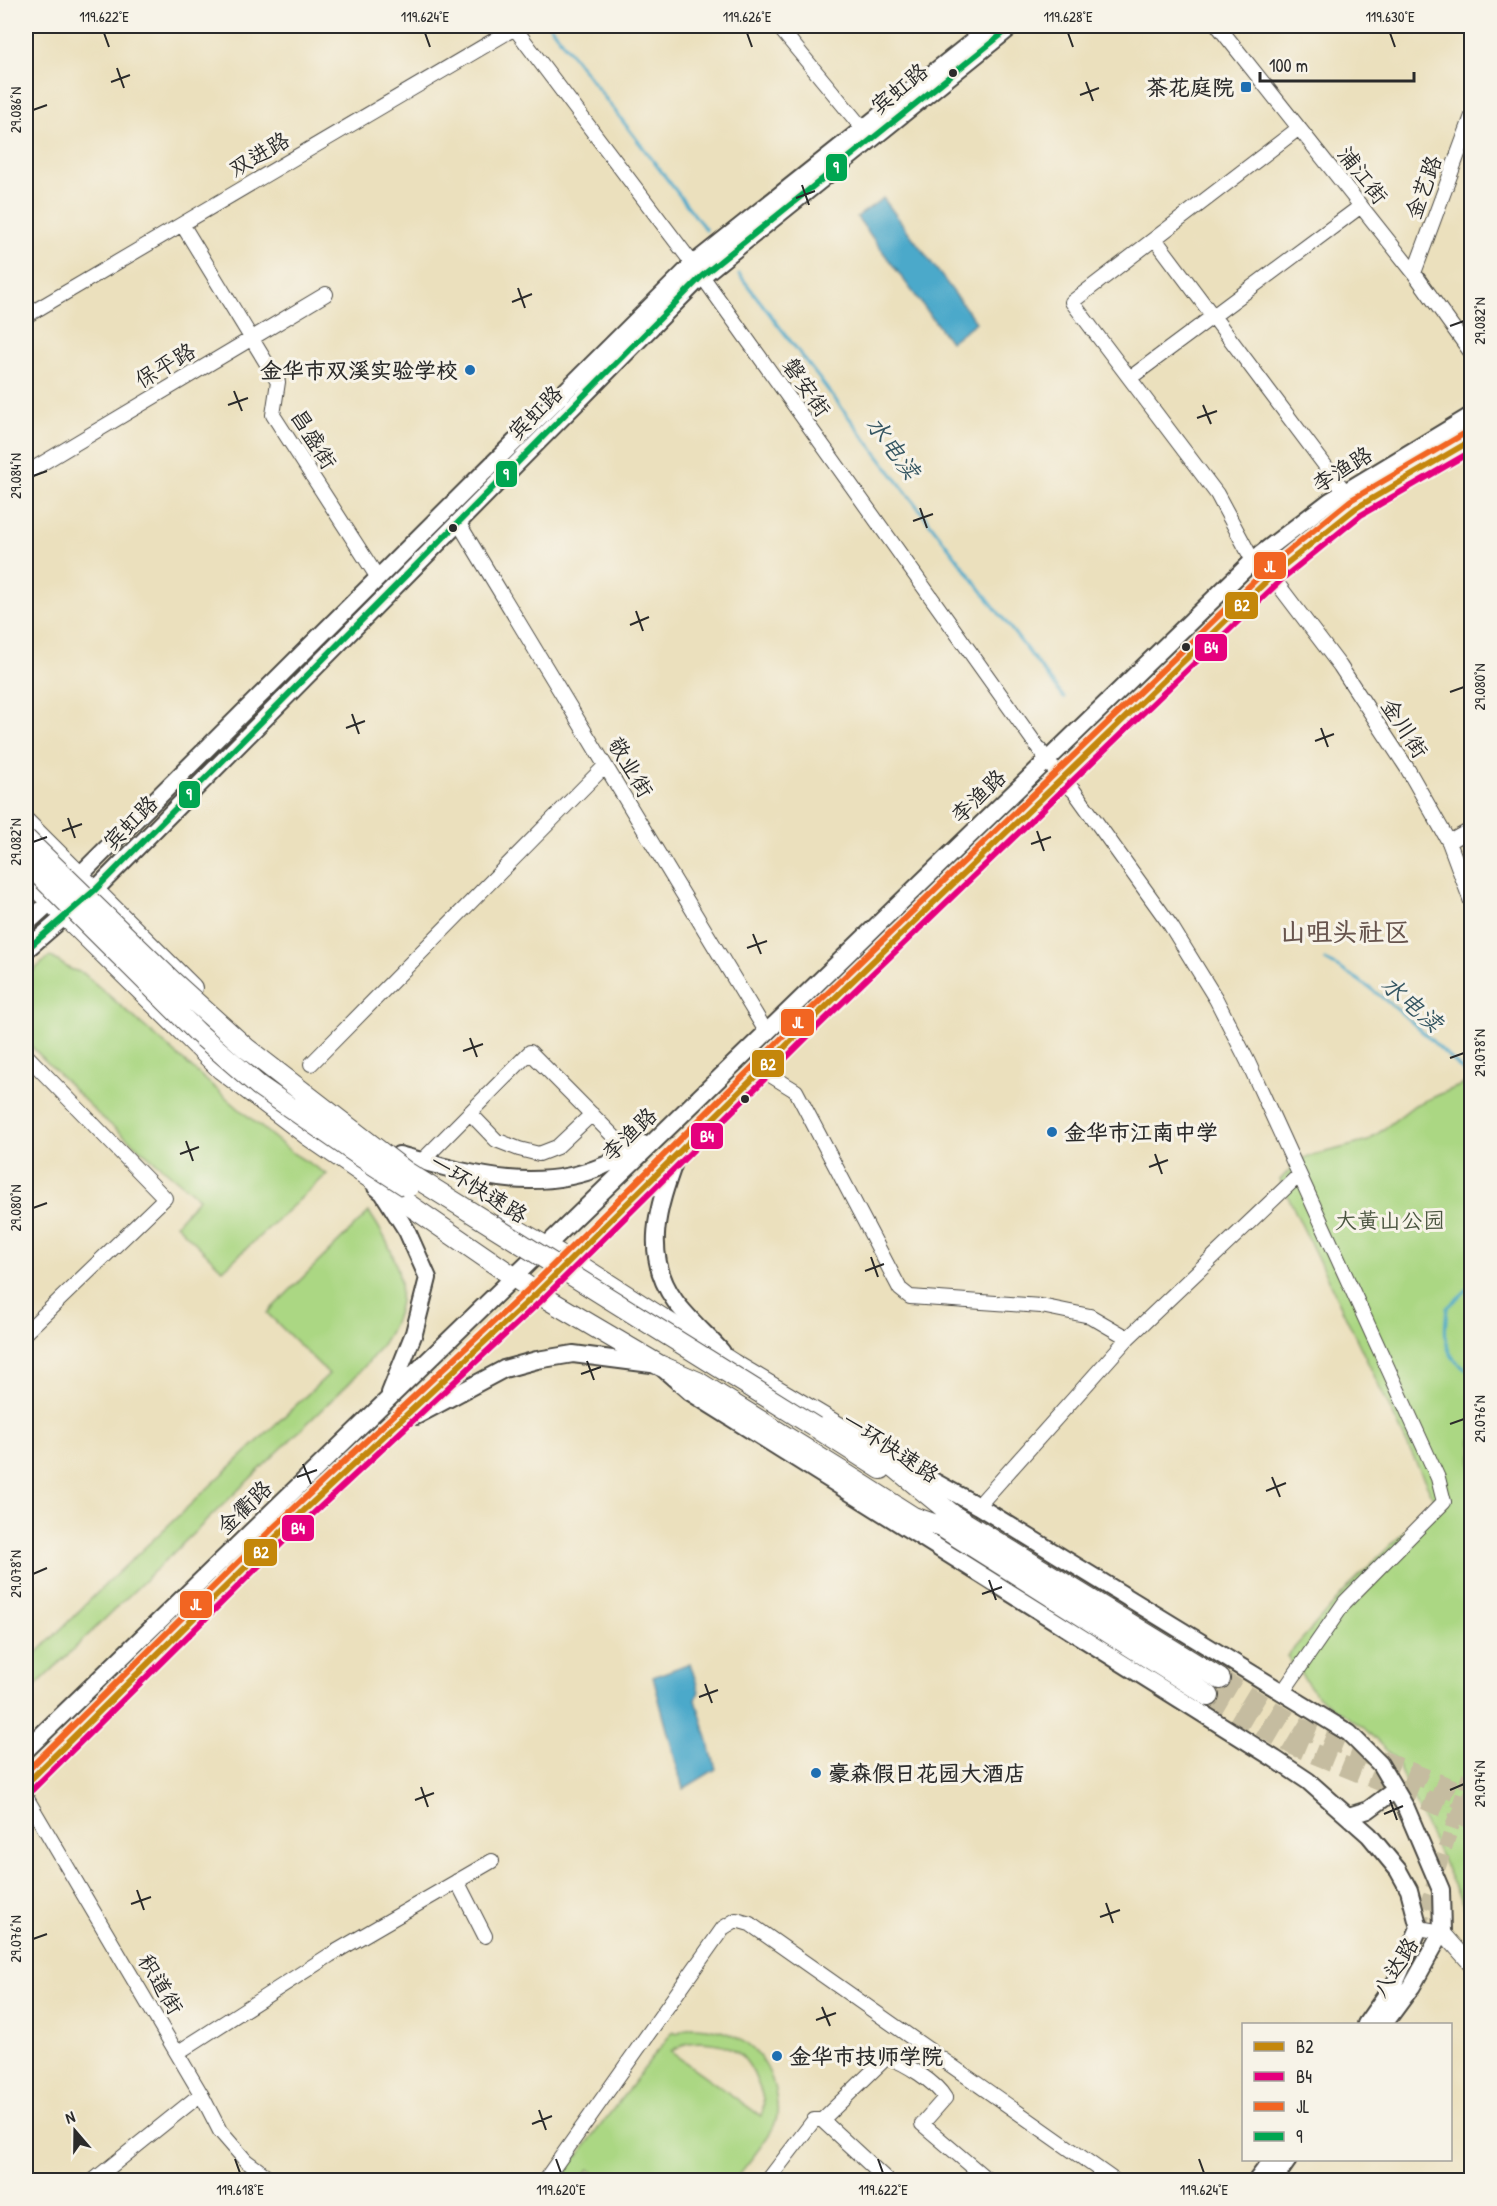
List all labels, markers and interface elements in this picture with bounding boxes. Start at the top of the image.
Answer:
text: 119.622°E [79,6,129,27]
text: 119.624°E [401,6,450,27]
text: 119.626°E [723,6,772,27]
text: 119.628°E [1043,6,1093,27]
text: 119.630°E [1365,6,1415,27]
scale bar [1260,45,1414,83]
text: 100 m [1269,53,1308,78]
street label: 宾虹路 [864,56,934,120]
unlabelled marker [947,67,959,79]
place label: 茶花庭院 [1146,72,1234,102]
marker: 茶花庭院 [1239,80,1253,94]
text: 29.086°N [5,87,26,133]
street label: 双进路 [223,124,295,184]
street label: 浦江街 [1331,140,1395,210]
street label: 金艺路 [1398,151,1448,223]
line badge: 9 [825,153,848,182]
text: 9 [833,156,839,178]
text: 29.082°N [1469,297,1490,345]
street label: 保平路 [129,335,201,395]
street label: 磐安街 [776,351,838,423]
place label: 金华市双溪实验学校 [260,355,458,385]
marker: 金华市双溪实验学校 [463,363,477,377]
street label: 宾虹路 [501,378,569,446]
street label: 昌盛街 [284,403,344,475]
water label: 水电渎 [859,409,929,487]
street label: 李渔路 [1306,439,1378,499]
text: 29.084°N [5,453,26,499]
line badge: 9 [495,460,518,488]
text: 9 [503,463,509,485]
unlabelled marker [447,522,459,534]
line badge: JL [1253,551,1287,580]
text: JL [1264,555,1276,577]
line badge: B2 [1224,591,1259,620]
text: B2 [1234,594,1250,616]
line badge: B4 [1194,633,1228,662]
text: B4 [1204,636,1218,658]
unlabelled marker [1180,641,1192,653]
text: 29.080°N [1469,663,1490,711]
street label: 金川街 [1374,692,1436,764]
street label: 敬业街 [601,731,661,803]
street label: 李渔路 [944,762,1012,830]
line badge: 9 [178,780,201,809]
text: 9 [186,783,192,805]
street label: 宾虹路 [96,788,164,856]
text: 29.082°N [5,818,26,866]
district label: 山咀头社区 [1280,914,1410,949]
water label: 水电渎 [1375,968,1452,1040]
line badge: JL [780,1008,815,1037]
text: JL [792,1011,804,1033]
text: 29.078°N [1469,1029,1490,1077]
line badge: B2 [751,1049,785,1078]
text: B2 [760,1053,776,1075]
unlabelled marker [739,1093,751,1105]
street label: 李渔路 [595,1100,663,1168]
place label: 金华市江南中学 [1064,1117,1218,1147]
line badge: B4 [690,1122,724,1150]
text: B4 [700,1125,714,1147]
marker: 金华市江南中学 [1045,1125,1059,1139]
street label: 一环快速路 [424,1146,534,1230]
text: 29.080°N [5,1184,26,1232]
park label: 大黄山公园 [1335,1205,1445,1235]
text: 29.076°N [1469,1395,1490,1443]
street label: 一环快速路 [837,1404,945,1490]
street label: 金衢路 [210,1473,278,1541]
line badge: B4 [281,1514,315,1542]
text: B4 [291,1517,305,1539]
line badge: B2 [243,1538,278,1567]
text: B2 [253,1541,269,1563]
text: 29.078°N [5,1550,26,1598]
line badge: JL [179,1590,213,1619]
text: JL [190,1593,202,1615]
place label: 豪森假日花园大酒店 [828,1758,1026,1788]
text: 29.074°N [1469,1760,1490,1807]
marker: 豪森假日花园大酒店 [809,1766,823,1780]
text: 29.076°N [5,1915,26,1963]
street label: 八达路 [1365,1931,1425,2003]
street label: 积道街 [131,1948,191,2020]
legend [1242,2023,1452,2161]
text: B2 [1296,2034,1314,2059]
place label: 金华市技师学院 [789,2041,943,2071]
marker: 金华市技师学院 [770,2049,784,2063]
text: B4 [1296,2064,1312,2089]
text: JL [1296,2094,1310,2119]
north arrow [45,2101,105,2161]
text: N [62,2105,78,2129]
text: 9 [1296,2124,1303,2149]
text: 119.618°E [216,2179,264,2200]
text: 119.620°E [536,2179,586,2200]
text: 119.622°E [858,2179,908,2200]
text: 119.624°E [1180,2179,1229,2200]

